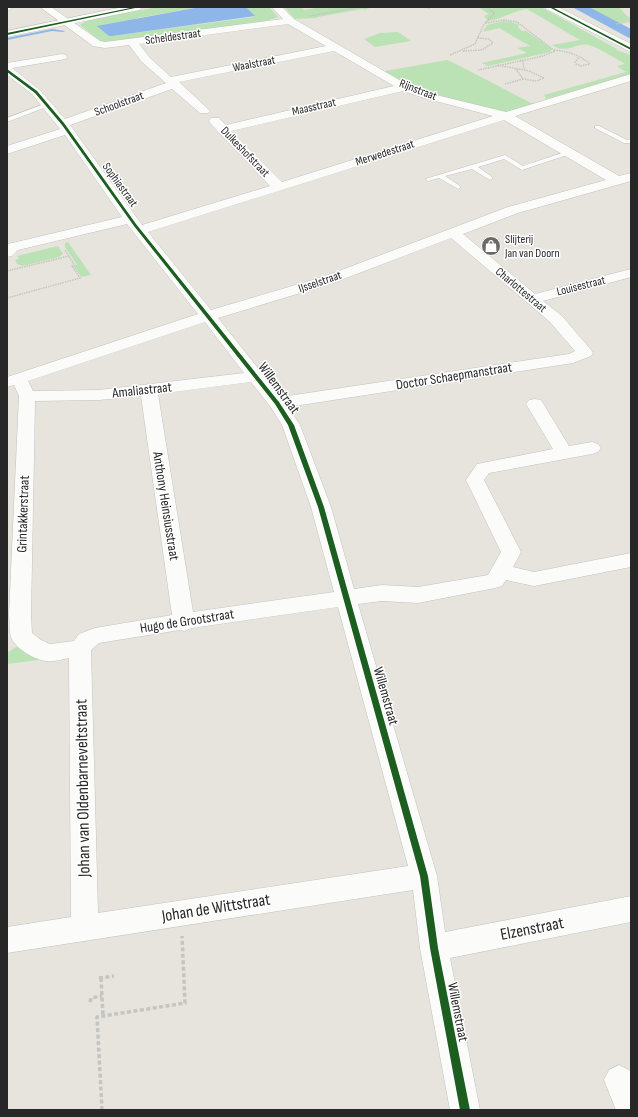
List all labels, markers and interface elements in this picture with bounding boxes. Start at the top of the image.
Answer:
street label: Scheldestraat [144,26,202,48]
street label: Waalstraat [231,52,277,75]
street label: Rijnstraat [397,76,439,104]
street label: Schoolstraat [92,88,146,120]
street label: Maasstraat [291,95,338,119]
street label: Dulkeshofstraat [217,124,273,181]
street label: Merwedestraat [354,136,417,170]
street label: Sophiastraat [99,160,141,210]
place label: Slijterij Jan van Doorn [504,232,560,261]
shop icon: Slijterij Jan van Doorn [480,235,502,257]
street label: Charlottestraat [492,264,550,316]
street label: IJsselstraat [296,268,344,296]
street label: Louisestraat [555,273,607,299]
street label: Doctor Schaepmanstraat [395,358,513,394]
street label: Willemstraat [255,359,303,417]
street label: Amaliastraat [110,378,173,402]
street label: Anthony Heinsiusstraat [149,449,183,562]
street label: Grintakkerstraat [13,475,33,553]
street label: Hugo de Grootstraat [139,605,235,637]
street label: Willemstraat [370,665,402,727]
street label: Johan van Oldenbarneveltstraat [71,699,95,878]
street label: Johan de Wittstraat [159,890,272,927]
street label: Elzenstraat [499,913,565,945]
street label: Willemstraat [444,981,472,1043]

